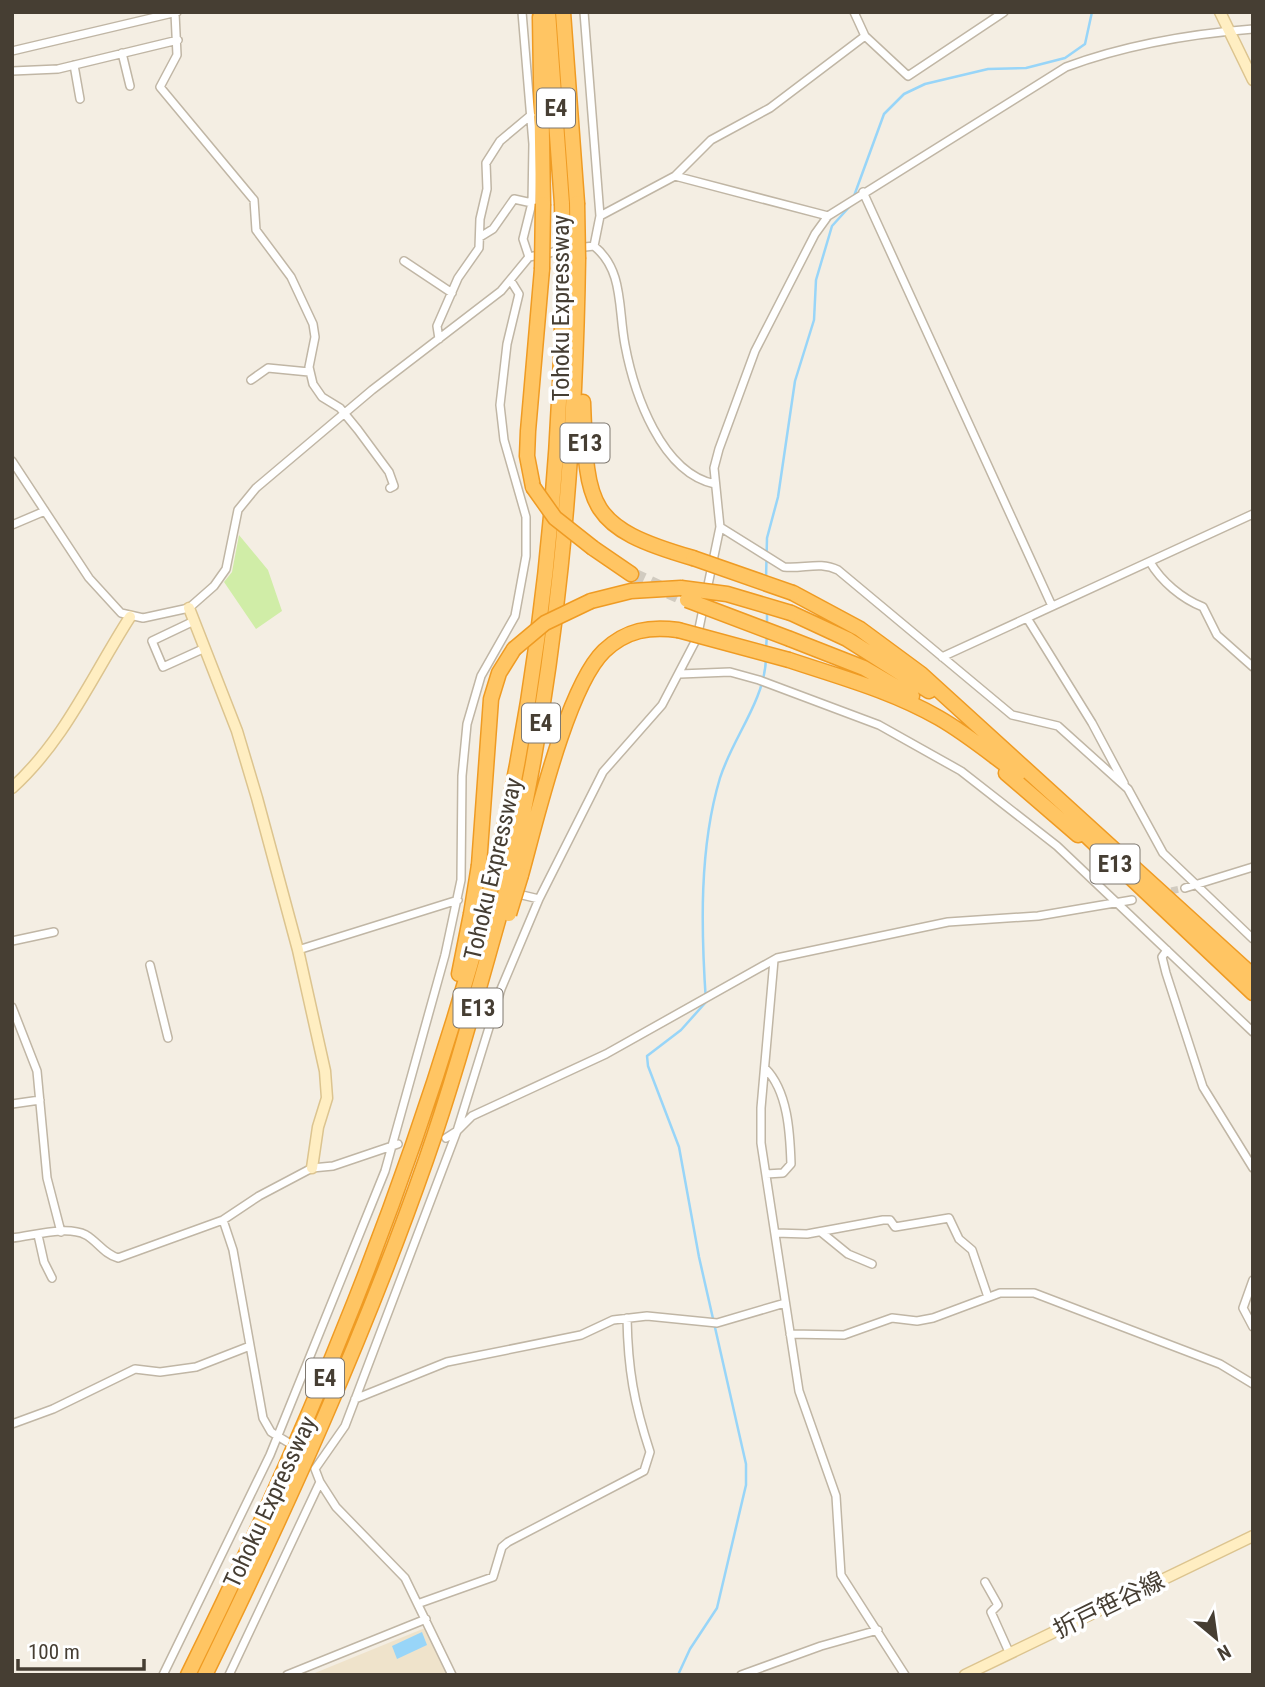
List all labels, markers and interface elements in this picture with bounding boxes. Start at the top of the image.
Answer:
road number: E4 [537,88,575,128]
street label: Tohoku Expressway [547,215,575,401]
road number: E13 [560,424,610,462]
road number: E4 [522,704,560,743]
street label: Tohoku Expressway [458,775,528,963]
road number: E13 [1090,844,1140,884]
road number: E13 [454,988,503,1028]
road number: E4 [306,1358,344,1398]
street label: Tohoku Expressway [218,1412,322,1592]
street label: 折戸笹谷線 [1049,1566,1169,1644]
north arrow [1181,1603,1251,1673]
scale bar [18,1628,144,1672]
text: 100 m [28,1640,80,1664]
text: N [1213,1640,1235,1665]

